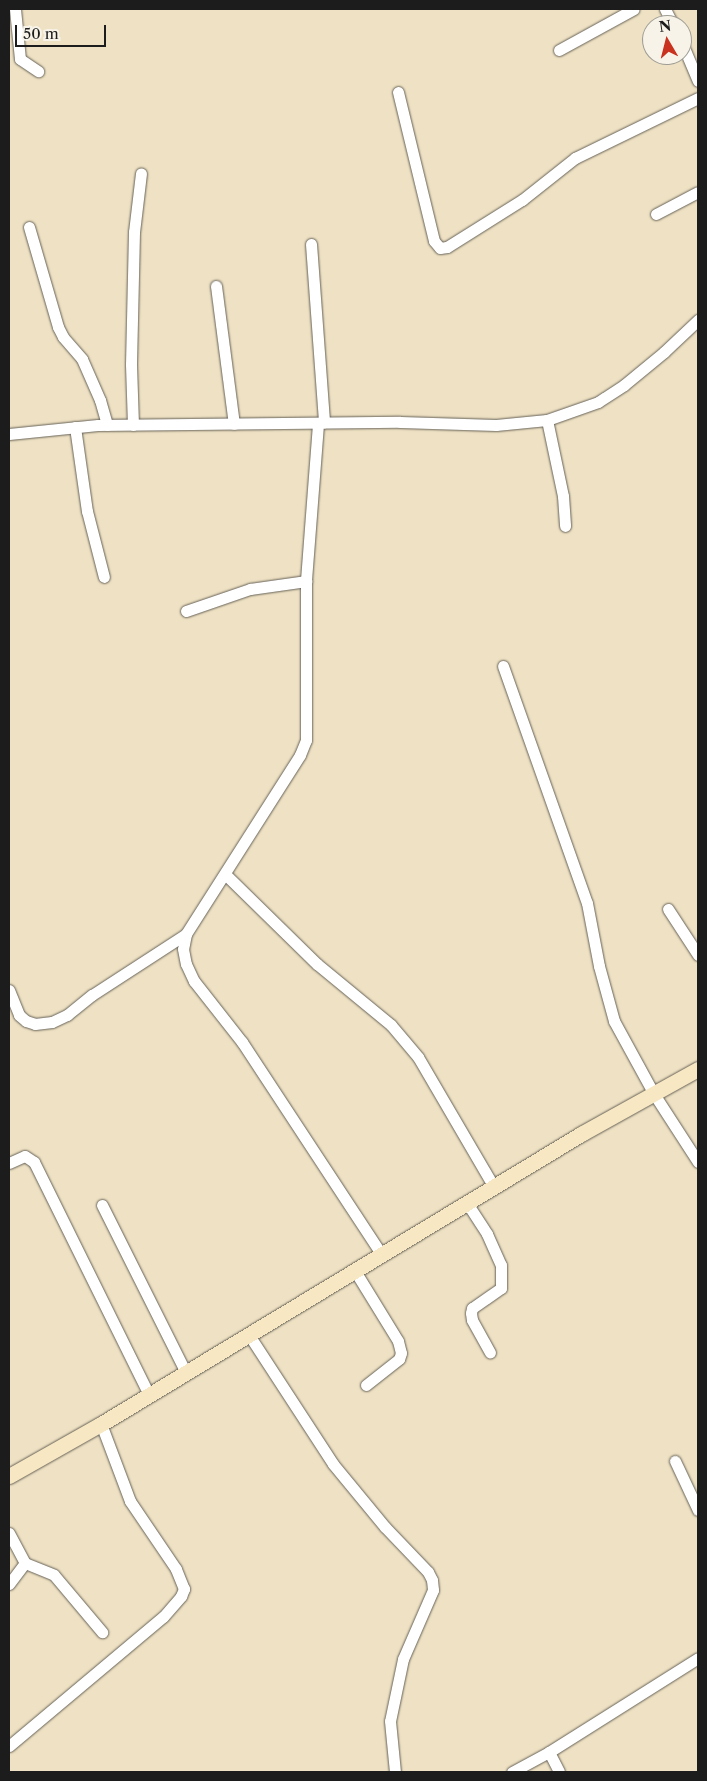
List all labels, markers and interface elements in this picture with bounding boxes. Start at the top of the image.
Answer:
scale bar [18,15,109,47]
north arrow [642,15,692,65]
text: N [658,16,672,36]
text: 50 m [23,24,59,43]

